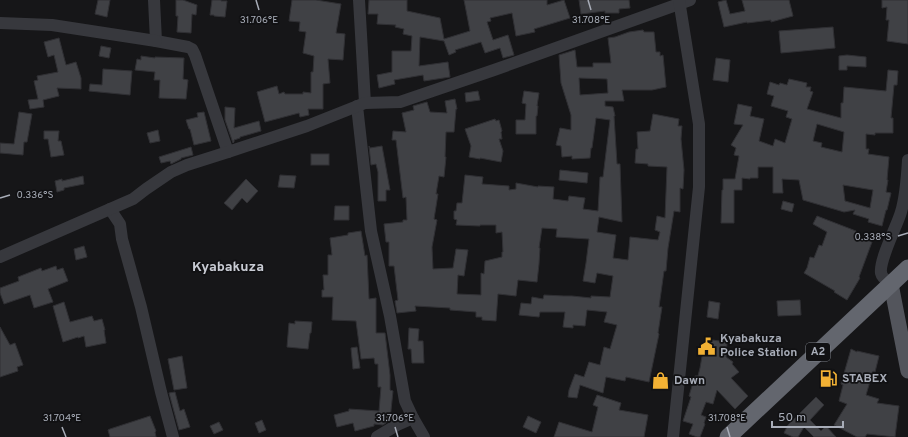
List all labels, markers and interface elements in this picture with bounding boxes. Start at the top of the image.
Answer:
text: 31.706°E [240,14,278,27]
text: 31.708°E [572,14,610,27]
text: 0.336°S [17,189,53,202]
text: 0.338°S [855,231,891,244]
district label: Kyabakuza [192,259,264,276]
place label: Kyabakuza Police Station [720,331,797,361]
public building icon: Kyabakuza Police Station [697,336,717,356]
road number: A2 [806,343,830,361]
fuel station icon: STABEX [819,369,839,389]
shop icon: Dawn [651,371,671,391]
place label: STABEX [842,371,888,387]
place label: Dawn [674,373,705,389]
scale bar [772,403,843,429]
text: 50 m [778,410,806,426]
text: 31.704°E [43,412,81,425]
text: 31.706°E [376,412,414,425]
text: 31.708°E [708,412,746,425]

